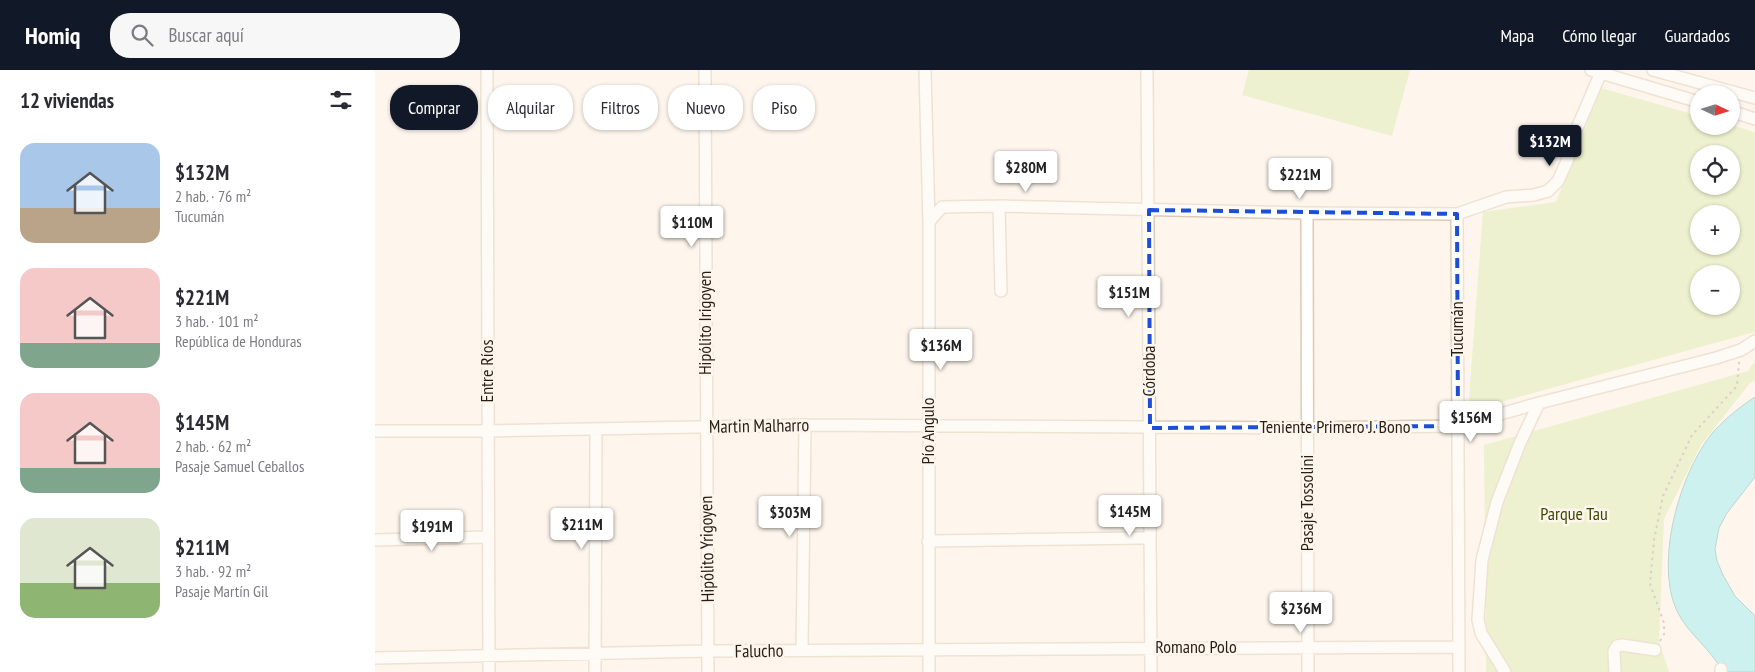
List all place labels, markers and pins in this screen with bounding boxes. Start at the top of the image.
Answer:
pin: $132M [1515,124,1585,167]
pin: $280M [991,150,1061,193]
pin: $221M [1265,158,1335,200]
pin: $110M [657,206,727,248]
pin: $151M [1094,276,1164,318]
pin: $136M [906,328,976,371]
pin: $156M [1436,400,1506,443]
pin: $145M [1095,494,1165,537]
pin: $303M [755,496,825,538]
pin: $211M [547,508,617,550]
pin: $191M [397,510,467,552]
pin: $236M [1266,592,1336,634]

